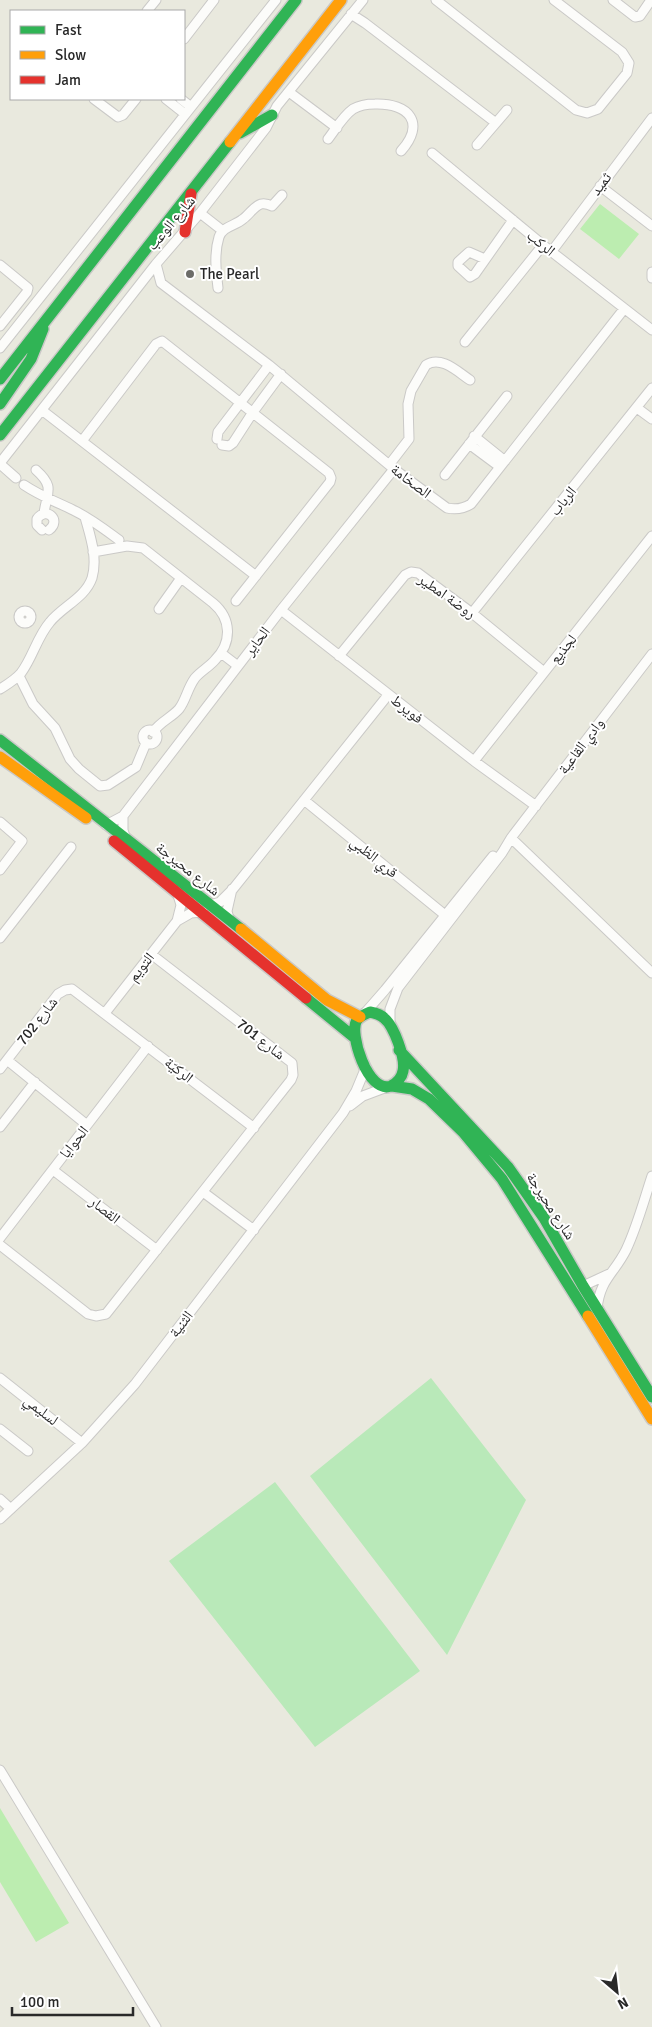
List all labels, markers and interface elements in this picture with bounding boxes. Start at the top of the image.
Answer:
legend [10,10,185,100]
text: Fast [55,21,82,39]
text: Slow [55,46,86,64]
text: Jam [55,71,81,89]
street label: ثميد [587,169,615,199]
street label: شارع الوعب [143,192,200,254]
street label: الركب [523,226,559,260]
place label: The Pearl [200,265,260,283]
marker: The Pearl [184,268,196,280]
street label: الصخامة [387,460,435,502]
street label: الرباب [546,483,580,519]
street label: روضة امطير [414,569,479,622]
street label: الحاير [240,623,274,660]
street label: لجذيع [546,631,581,668]
street label: فويرط [387,691,427,727]
street label: وادي القاعية [554,714,610,779]
street label: قري الظبي [345,832,401,884]
street label: شارع محيرجة [152,838,224,900]
street label: التويم [124,949,159,986]
street label: شارع 702 [13,993,62,1049]
street label: شارع 701 [233,1015,289,1064]
street label: الركيّة [161,1053,197,1087]
street label: الحوايا [56,1122,92,1162]
street label: شارع محيرجة [522,1169,579,1244]
street label: القصار [85,1192,124,1228]
street label: الثنية [165,1307,197,1341]
street label: لسليمي [18,1391,62,1431]
north arrow [592,1967,642,2017]
scale bar [12,1984,134,2016]
text: 100 m [20,1993,60,2011]
text: N [615,1993,631,2013]

